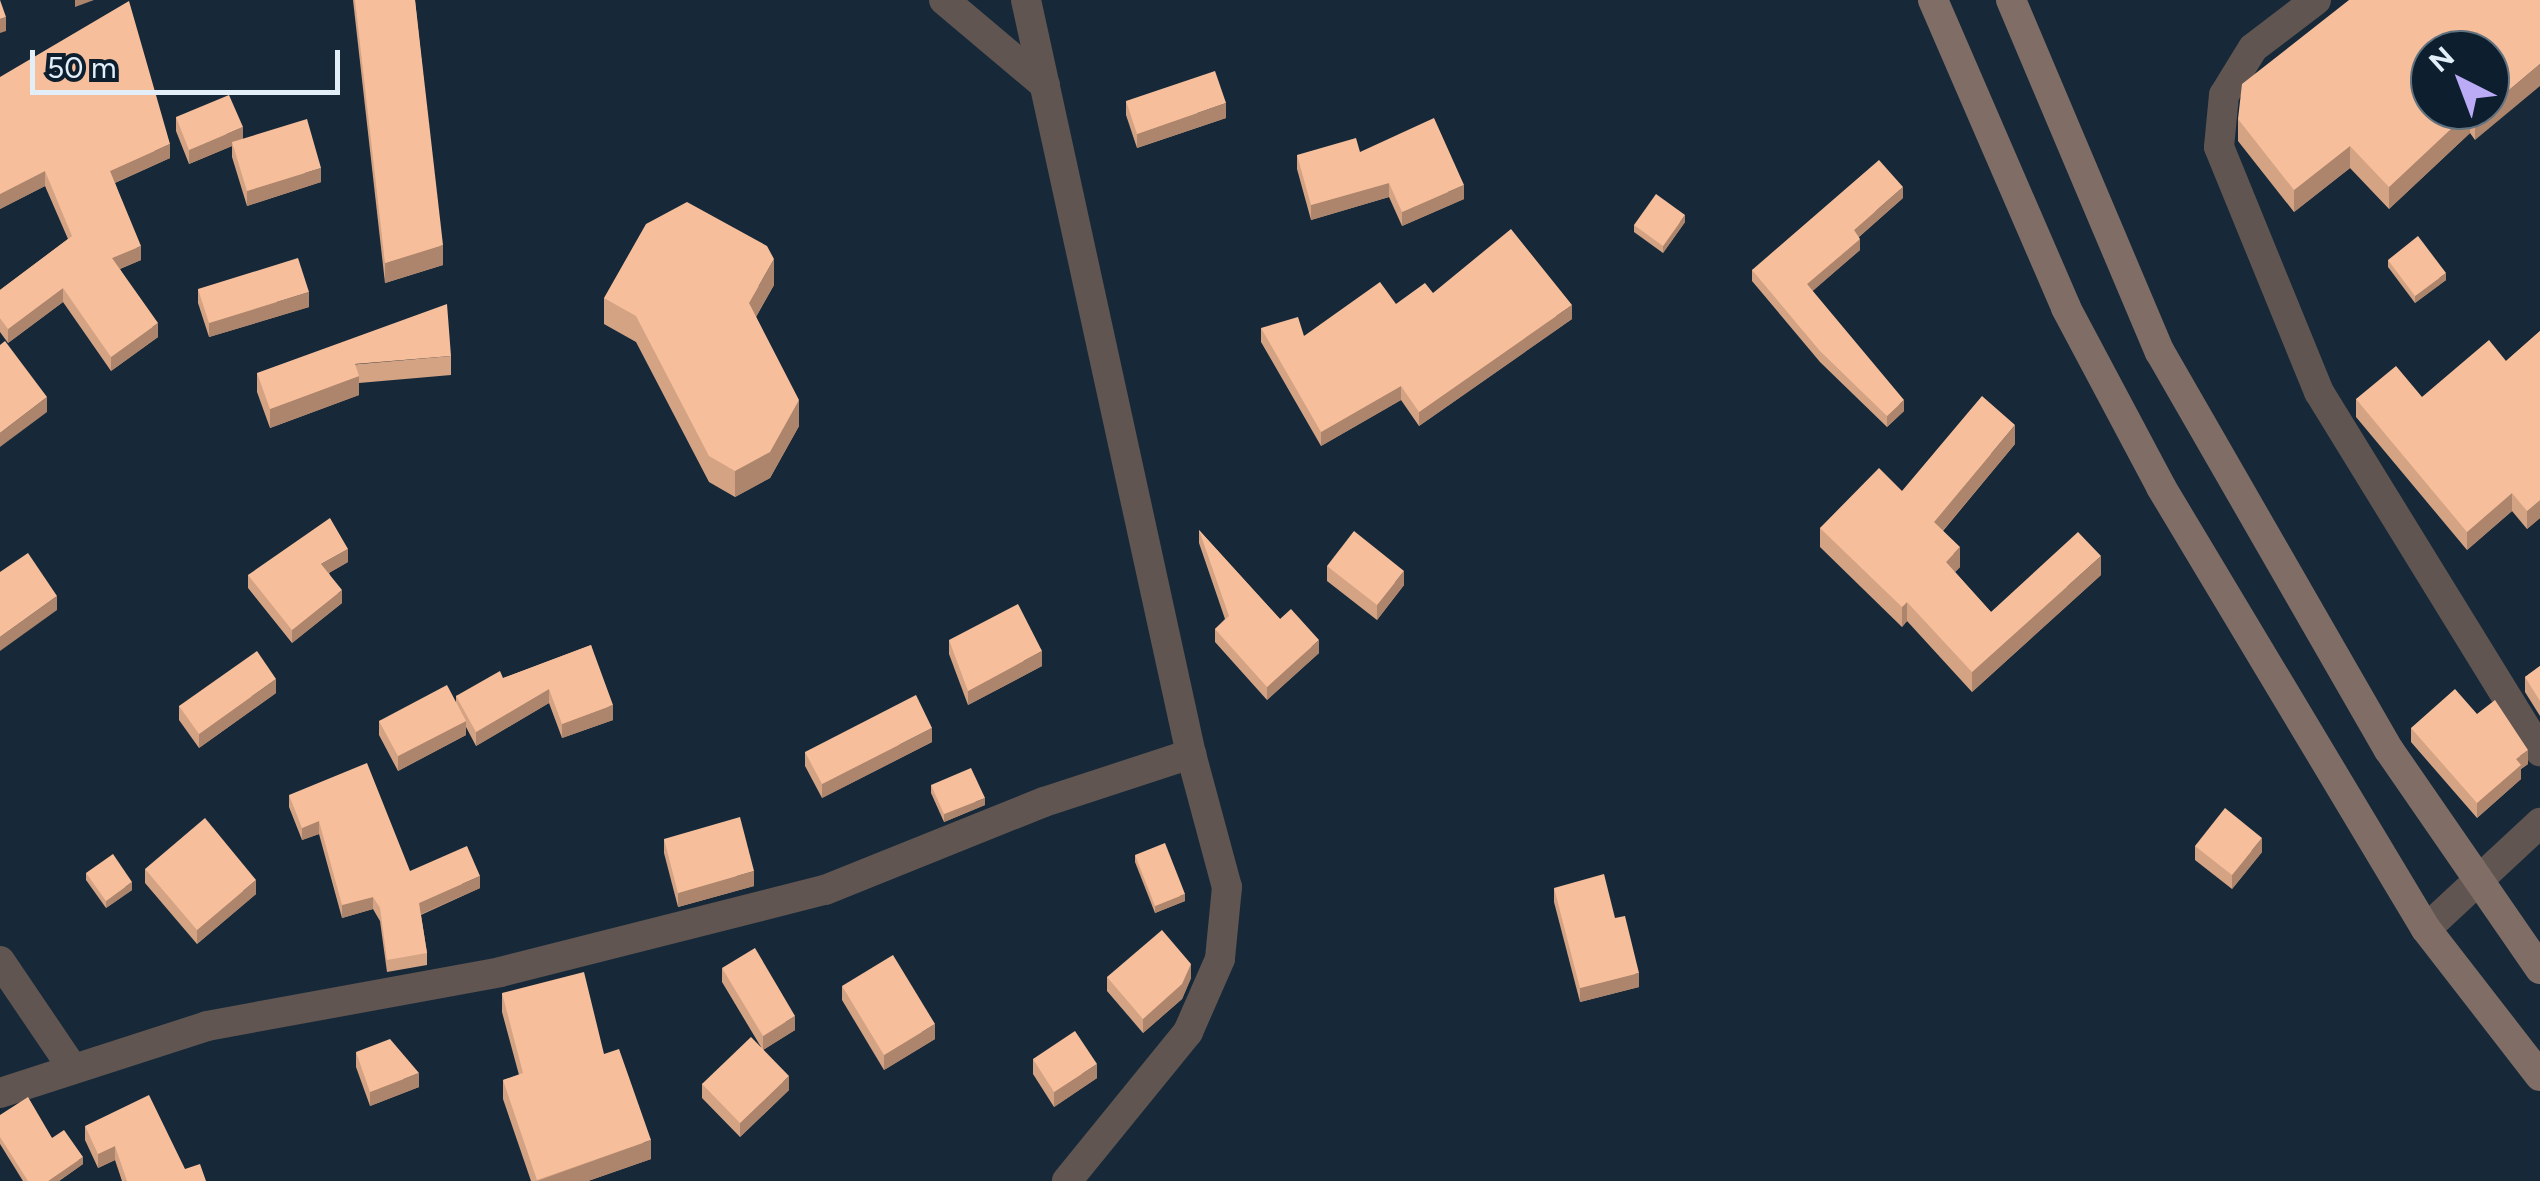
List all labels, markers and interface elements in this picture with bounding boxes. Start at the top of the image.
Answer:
scale bar [35,30,345,92]
north arrow [2410,30,2510,130]
text: N [2422,39,2461,79]
text: 50 m [47,49,116,86]

